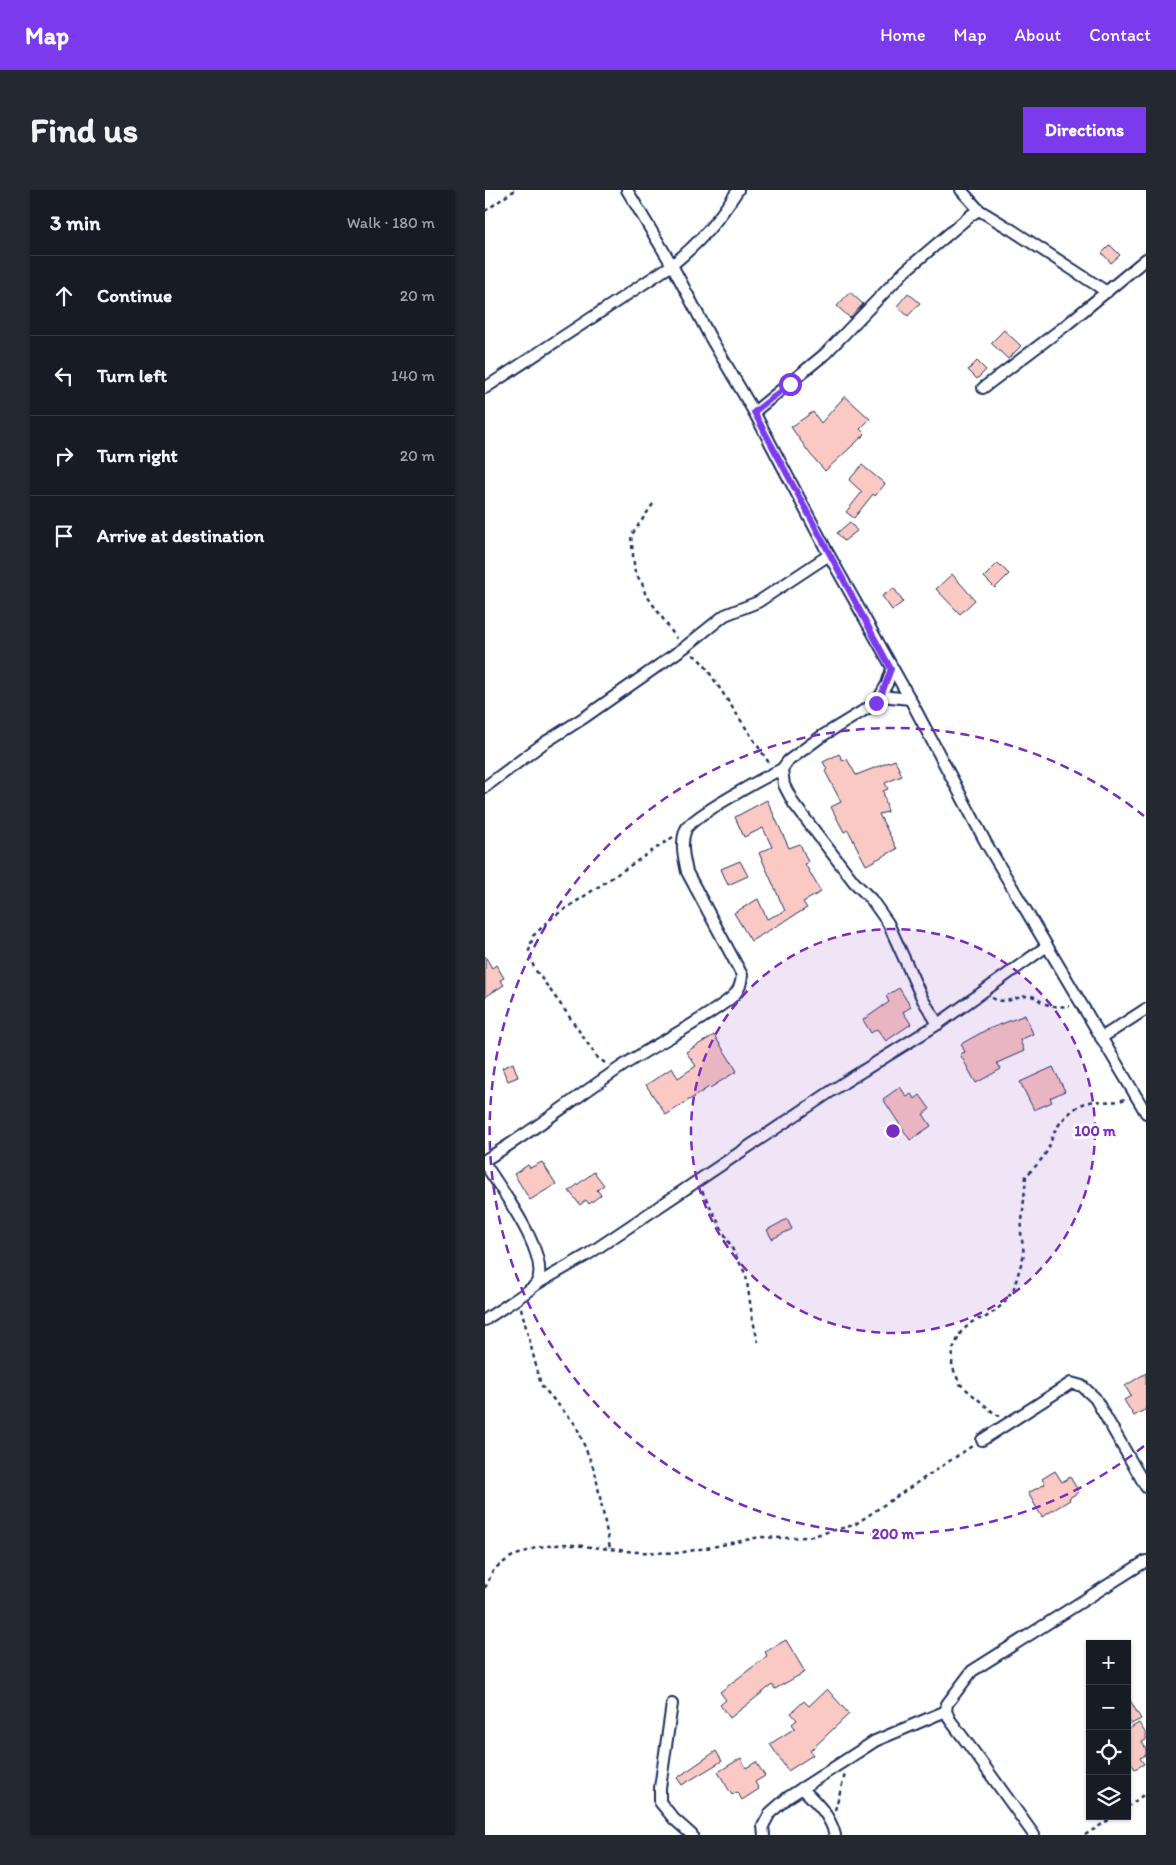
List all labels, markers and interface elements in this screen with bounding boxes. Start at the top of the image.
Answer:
text: Map [25,21,69,50]
text: Home [880,24,926,46]
text: Map [954,24,987,46]
text: About [1015,24,1061,46]
text: Contact [1089,24,1151,46]
button: Directions [1023,107,1146,153]
text: Find us [30,109,138,151]
text: 3 min [50,210,100,235]
text: Walk · 180 m [347,213,435,232]
icon: ahead [50,282,78,310]
text: Continue [97,284,172,307]
text: 20 m [400,286,435,305]
icon: left [50,362,78,390]
text: Turn left [97,364,167,387]
text: 140 m [391,366,435,385]
route start [779,373,802,396]
icon: right [50,442,78,470]
text: Turn right [97,444,178,467]
text: 20 m [400,446,435,465]
icon: arrive [50,522,78,550]
text: Arrive at destination [97,524,264,547]
route end [865,692,888,715]
centre of rings [884,1122,902,1140]
text: 100 m [1074,1122,1116,1140]
text: 200 m [872,1525,915,1543]
map controls [1086,1640,1131,1820]
button: + [1086,1640,1131,1685]
button: − [1086,1685,1131,1730]
button: locate [1086,1730,1131,1775]
button: layers [1086,1775,1131,1820]

